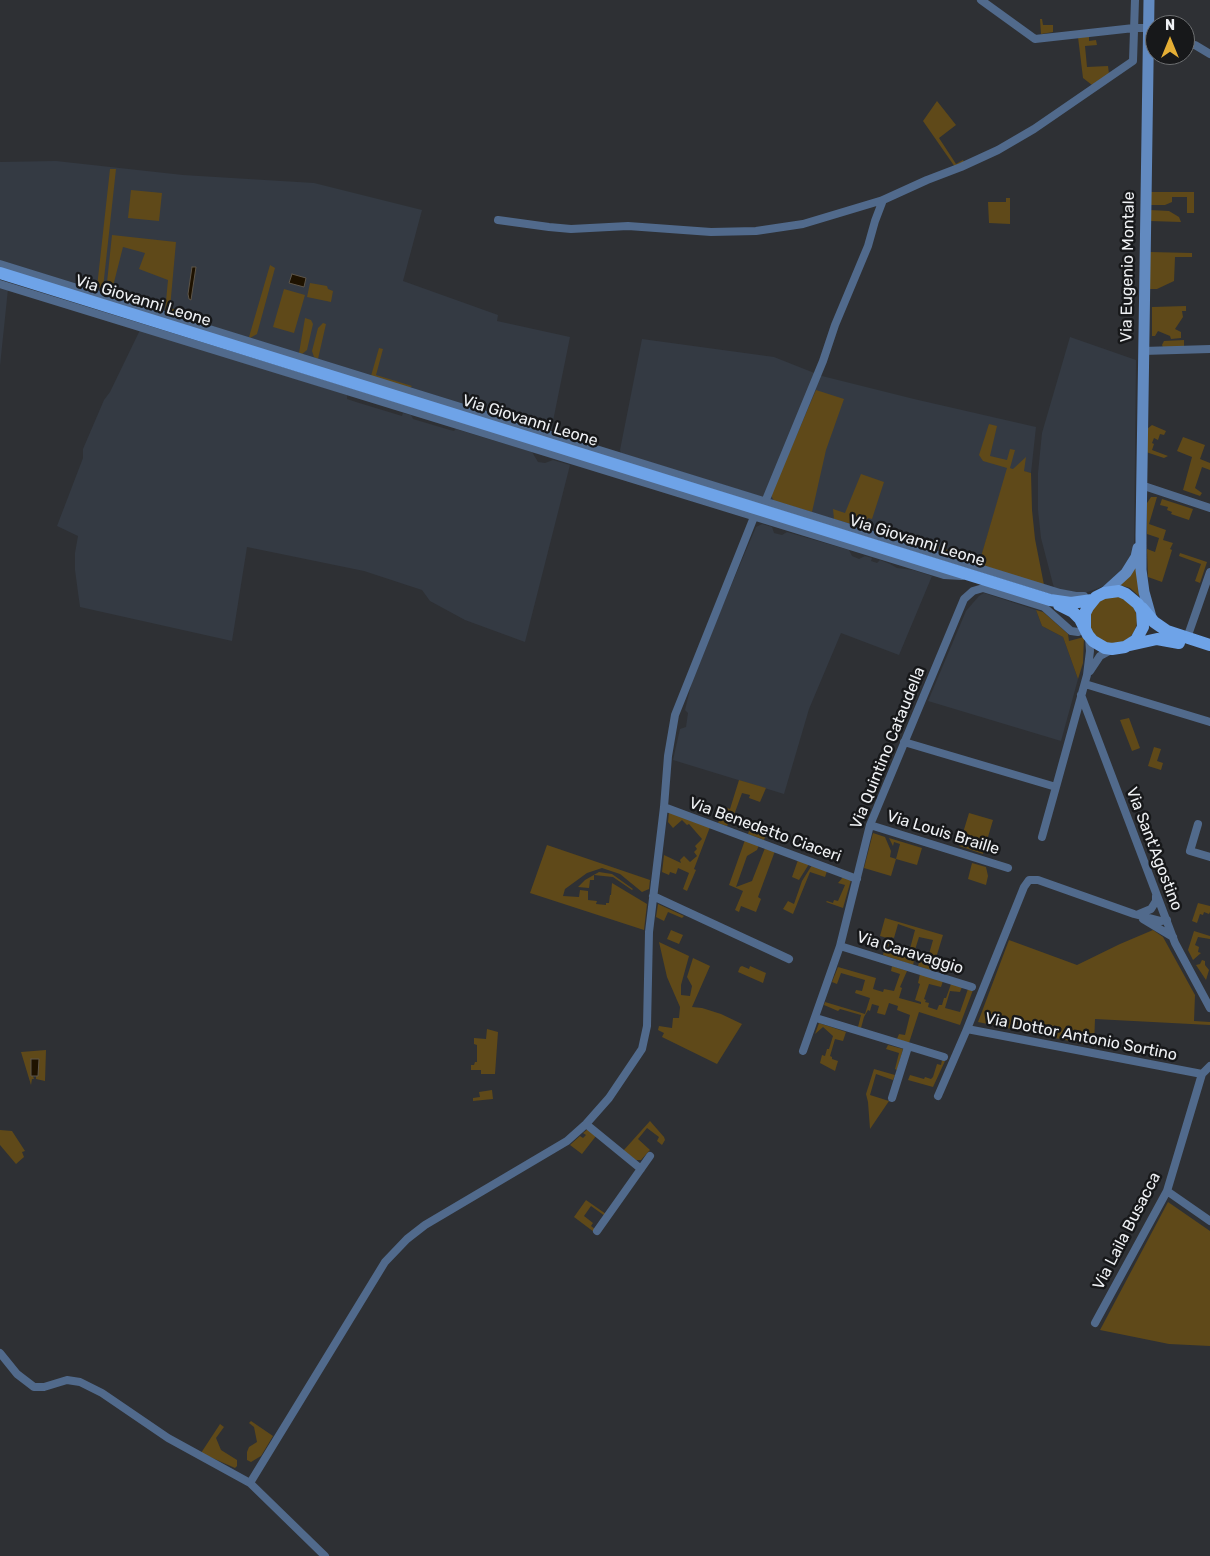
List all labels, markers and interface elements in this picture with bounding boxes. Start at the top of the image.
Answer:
north arrow [1145,15,1195,65]
text: N [1165,17,1175,34]
street label: Via Eugenio Montale [1117,191,1139,343]
street label: Via Giovanni Leone [73,271,213,331]
street label: Via Giovanni Leone [460,391,600,451]
street label: Via Giovanni Leone [847,511,987,571]
street label: Via Quintino Cataudella [847,664,929,832]
street label: Via Sant'Agostino [1122,785,1186,913]
street label: Via Benedetto Ciaceri [686,794,844,866]
street label: Via Louis Braille [884,807,1002,859]
street label: Via Caravaggio [854,928,966,978]
street label: Via Dottor Antonio Sortino [983,1009,1179,1065]
street label: Via Laila Busacca [1089,1169,1165,1293]

